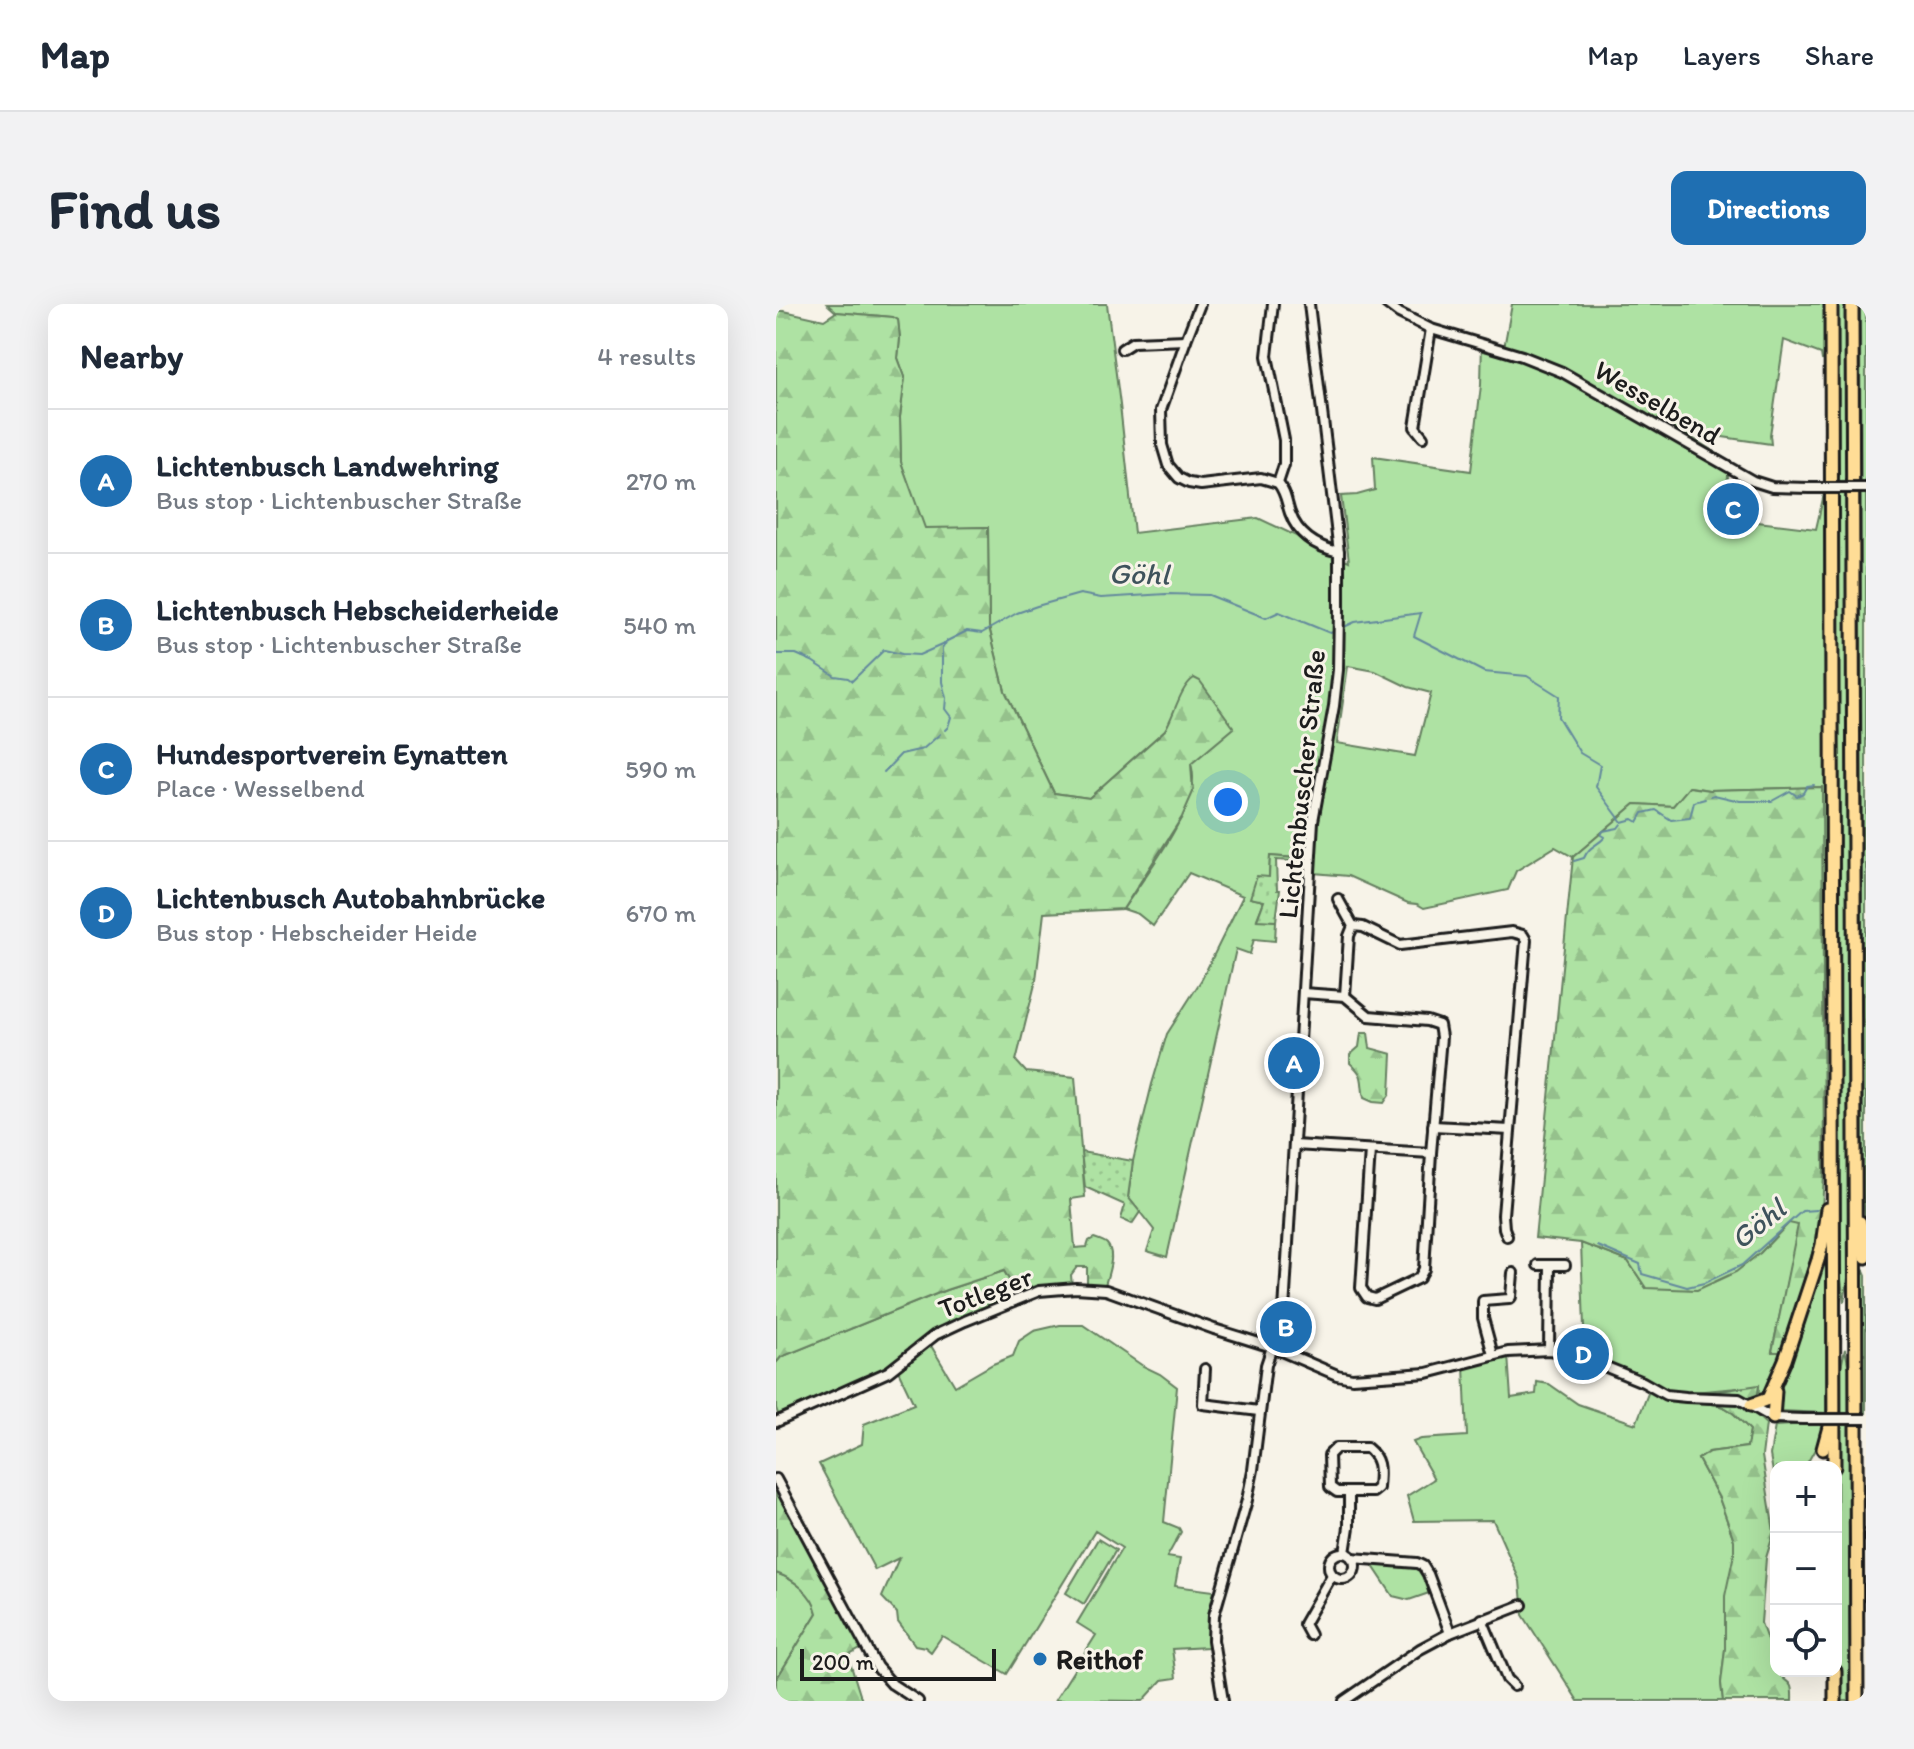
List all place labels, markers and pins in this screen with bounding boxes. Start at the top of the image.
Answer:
pin: C [1707,479,1759,539]
pin: A [1268,1033,1320,1093]
pin: B [1260,1297,1312,1357]
pin: D [1557,1324,1609,1384]
place label: Reithof [1056,1642,1144,1676]
marker: Reithof [1031,1650,1049,1668]

